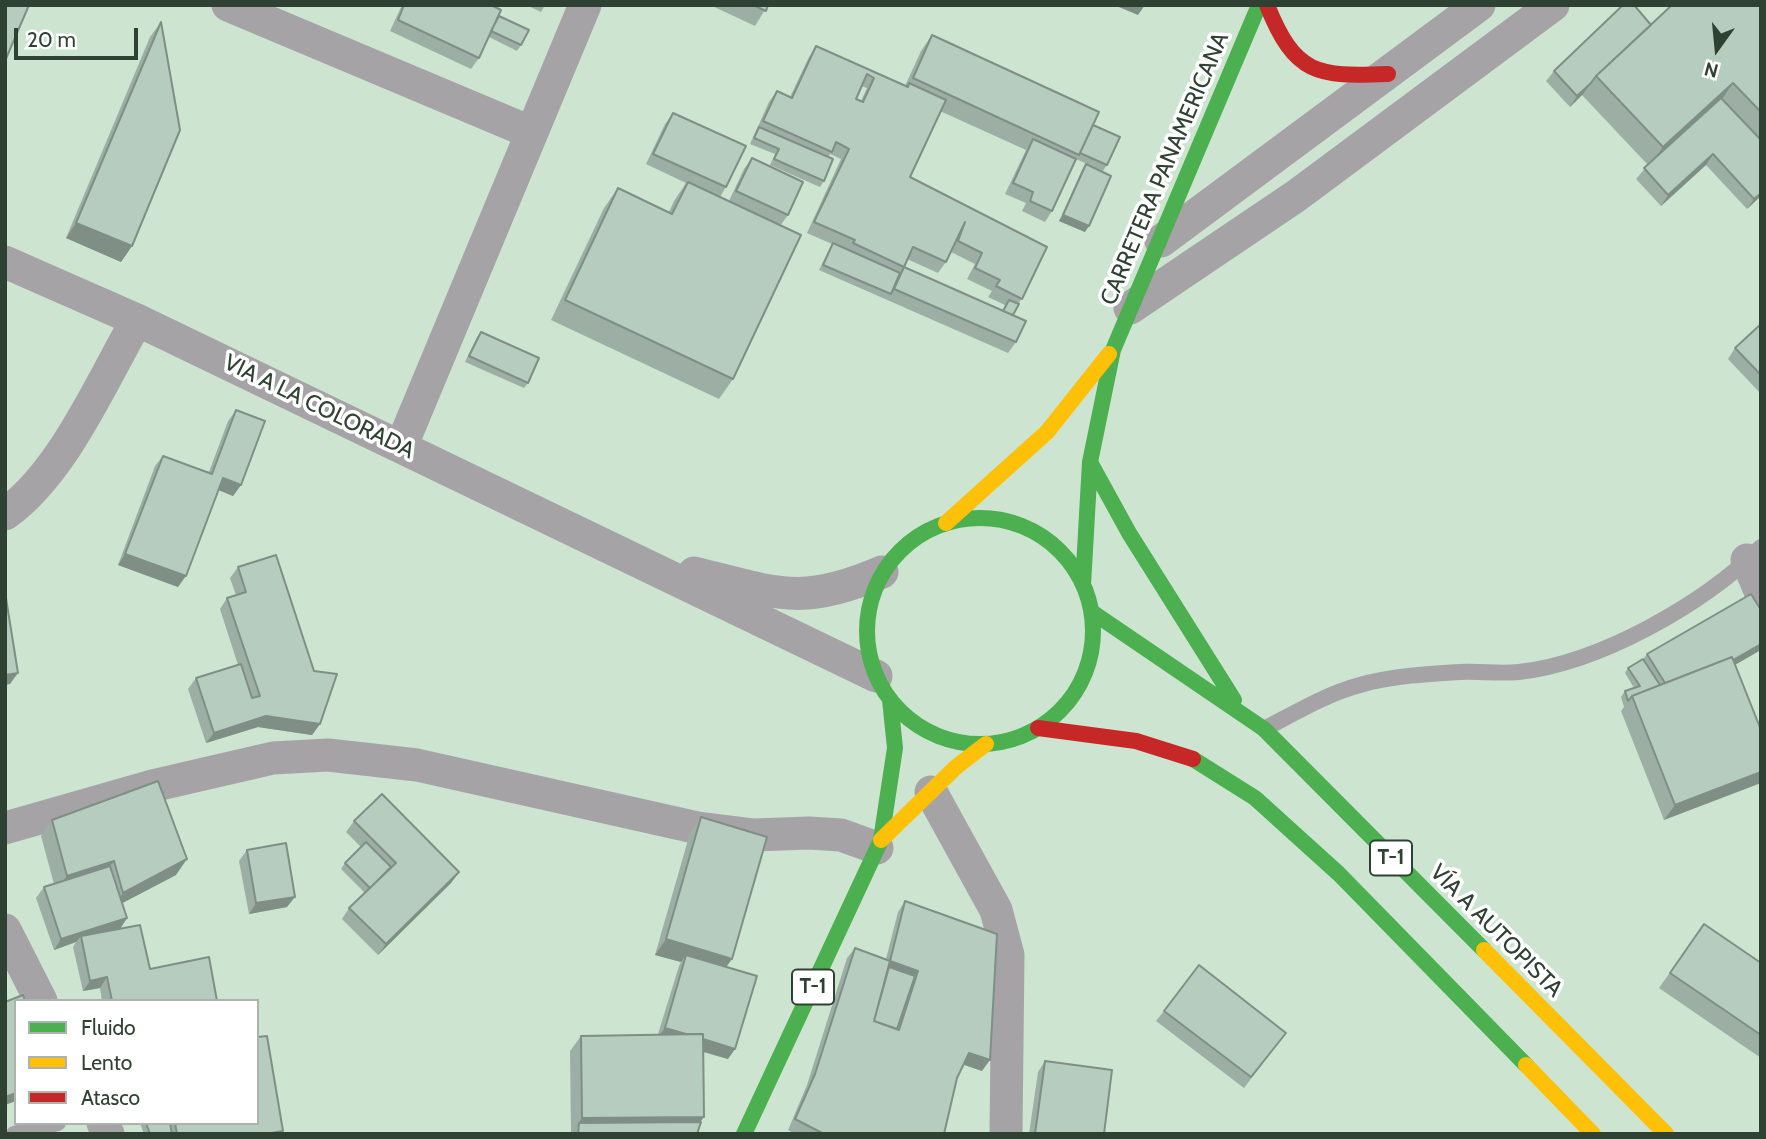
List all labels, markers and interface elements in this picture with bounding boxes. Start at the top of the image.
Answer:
scale bar [18,14,142,58]
north arrow [1682,14,1752,84]
text: 20 m [27,27,76,52]
street label: CARRETERA PANAMERICANA [1095,29,1235,309]
text: N [1702,57,1721,83]
street label: VIA A LA COLORADA [219,349,419,465]
road number: T-1 [1370,840,1412,876]
street label: VÍA A AUTOPISTA [1424,859,1568,1003]
road number: T-1 [792,970,834,1004]
legend [14,999,259,1125]
text: Fluido [81,1015,136,1040]
text: Lento [81,1050,132,1075]
text: Atasco [81,1085,140,1110]

